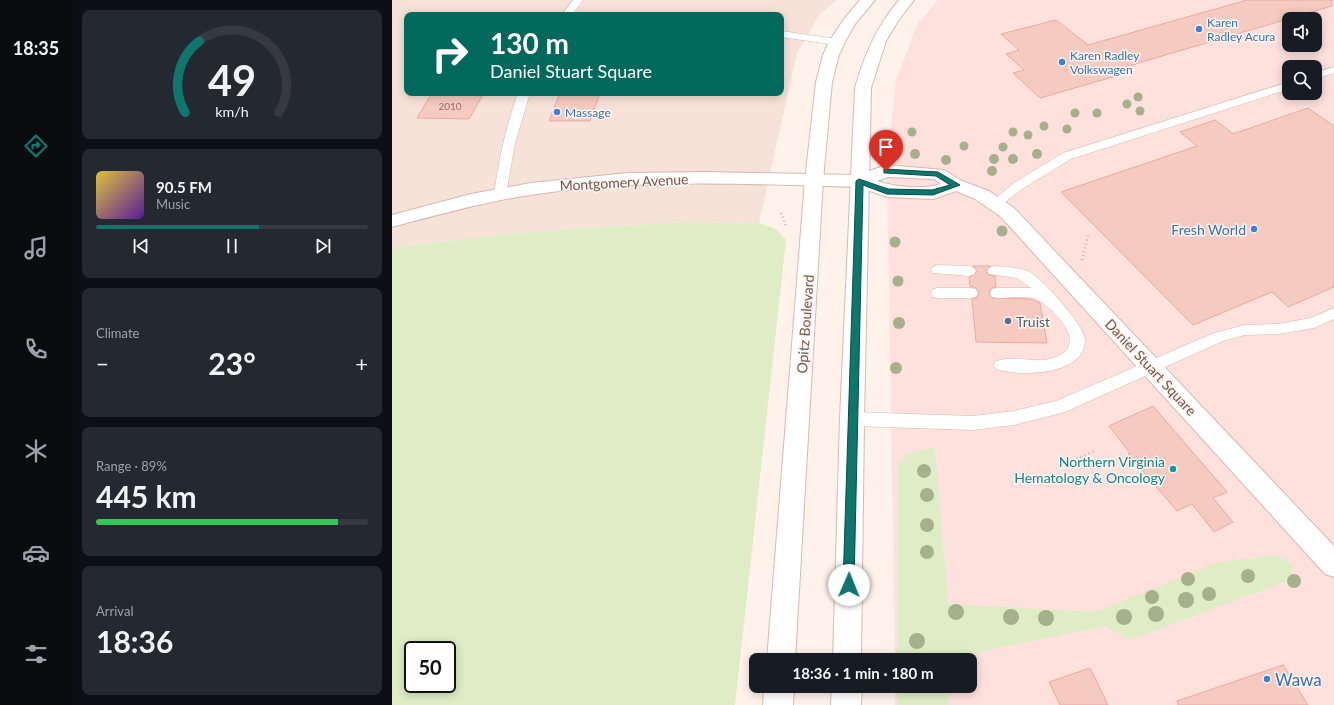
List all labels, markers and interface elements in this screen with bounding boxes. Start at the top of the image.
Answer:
map controls [1282,12,1322,100]
button: sound [1282,12,1322,52]
place label: Karen Radley Acura [1207,15,1275,44]
marker: Karen Radley Acura [1194,24,1204,34]
text: 130 m [490,26,569,60]
icon: right [424,28,476,80]
text: 18:35 [13,37,59,59]
place label: Karen Radley Volkswagen [1070,48,1140,77]
text: 49 [208,54,256,104]
marker: Karen Radley Volkswagen [1057,57,1067,67]
text: Daniel Stuart Square [490,60,652,82]
button: search [1282,60,1322,100]
house number: 2010 [438,100,462,112]
text: km/h [215,102,249,119]
place label: Massage [565,105,611,120]
marker: Massage [552,107,562,117]
pin [869,130,903,171]
icon: directions [22,132,50,160]
icon: arrive [875,136,897,158]
street label: Montgomery Avenue [559,170,689,194]
text: 90.5 FM [156,178,212,196]
text: Music [156,196,190,212]
place label: Fresh World [1171,221,1246,238]
marker: Fresh World [1249,224,1259,234]
icon: music [22,234,50,262]
icon: previous [130,235,152,257]
icon: pause [221,235,243,257]
icon: next [312,235,334,257]
street label: Opitz Boulevard [793,274,817,374]
place label: Truist [1016,313,1050,330]
street label: Daniel Stuart Square [1102,315,1200,419]
marker: Truist [1003,316,1013,326]
text: Climate [96,325,139,341]
icon: phone [22,335,50,363]
text: 23° [208,345,256,381]
text: − [96,350,109,377]
text: + [355,350,368,377]
icon: climate [22,437,50,465]
place label: Northern Virginia Hematology & Oncology [1014,453,1166,486]
text: Range · 89% [96,458,167,474]
marker: Northern Virginia Hematology & Oncology [1168,464,1178,474]
text: 445 km [96,478,197,514]
icon: car [22,539,50,567]
position arrow [828,564,870,606]
text: Arrival [96,603,133,619]
text: 18:36 [96,623,173,659]
icon: filters [22,640,50,668]
speed limit sign: 50 [404,641,456,693]
text: 18:36 · 1 min · 180 m [793,664,933,682]
place label: Wawa [1275,669,1322,690]
marker: Wawa [1262,674,1272,684]

